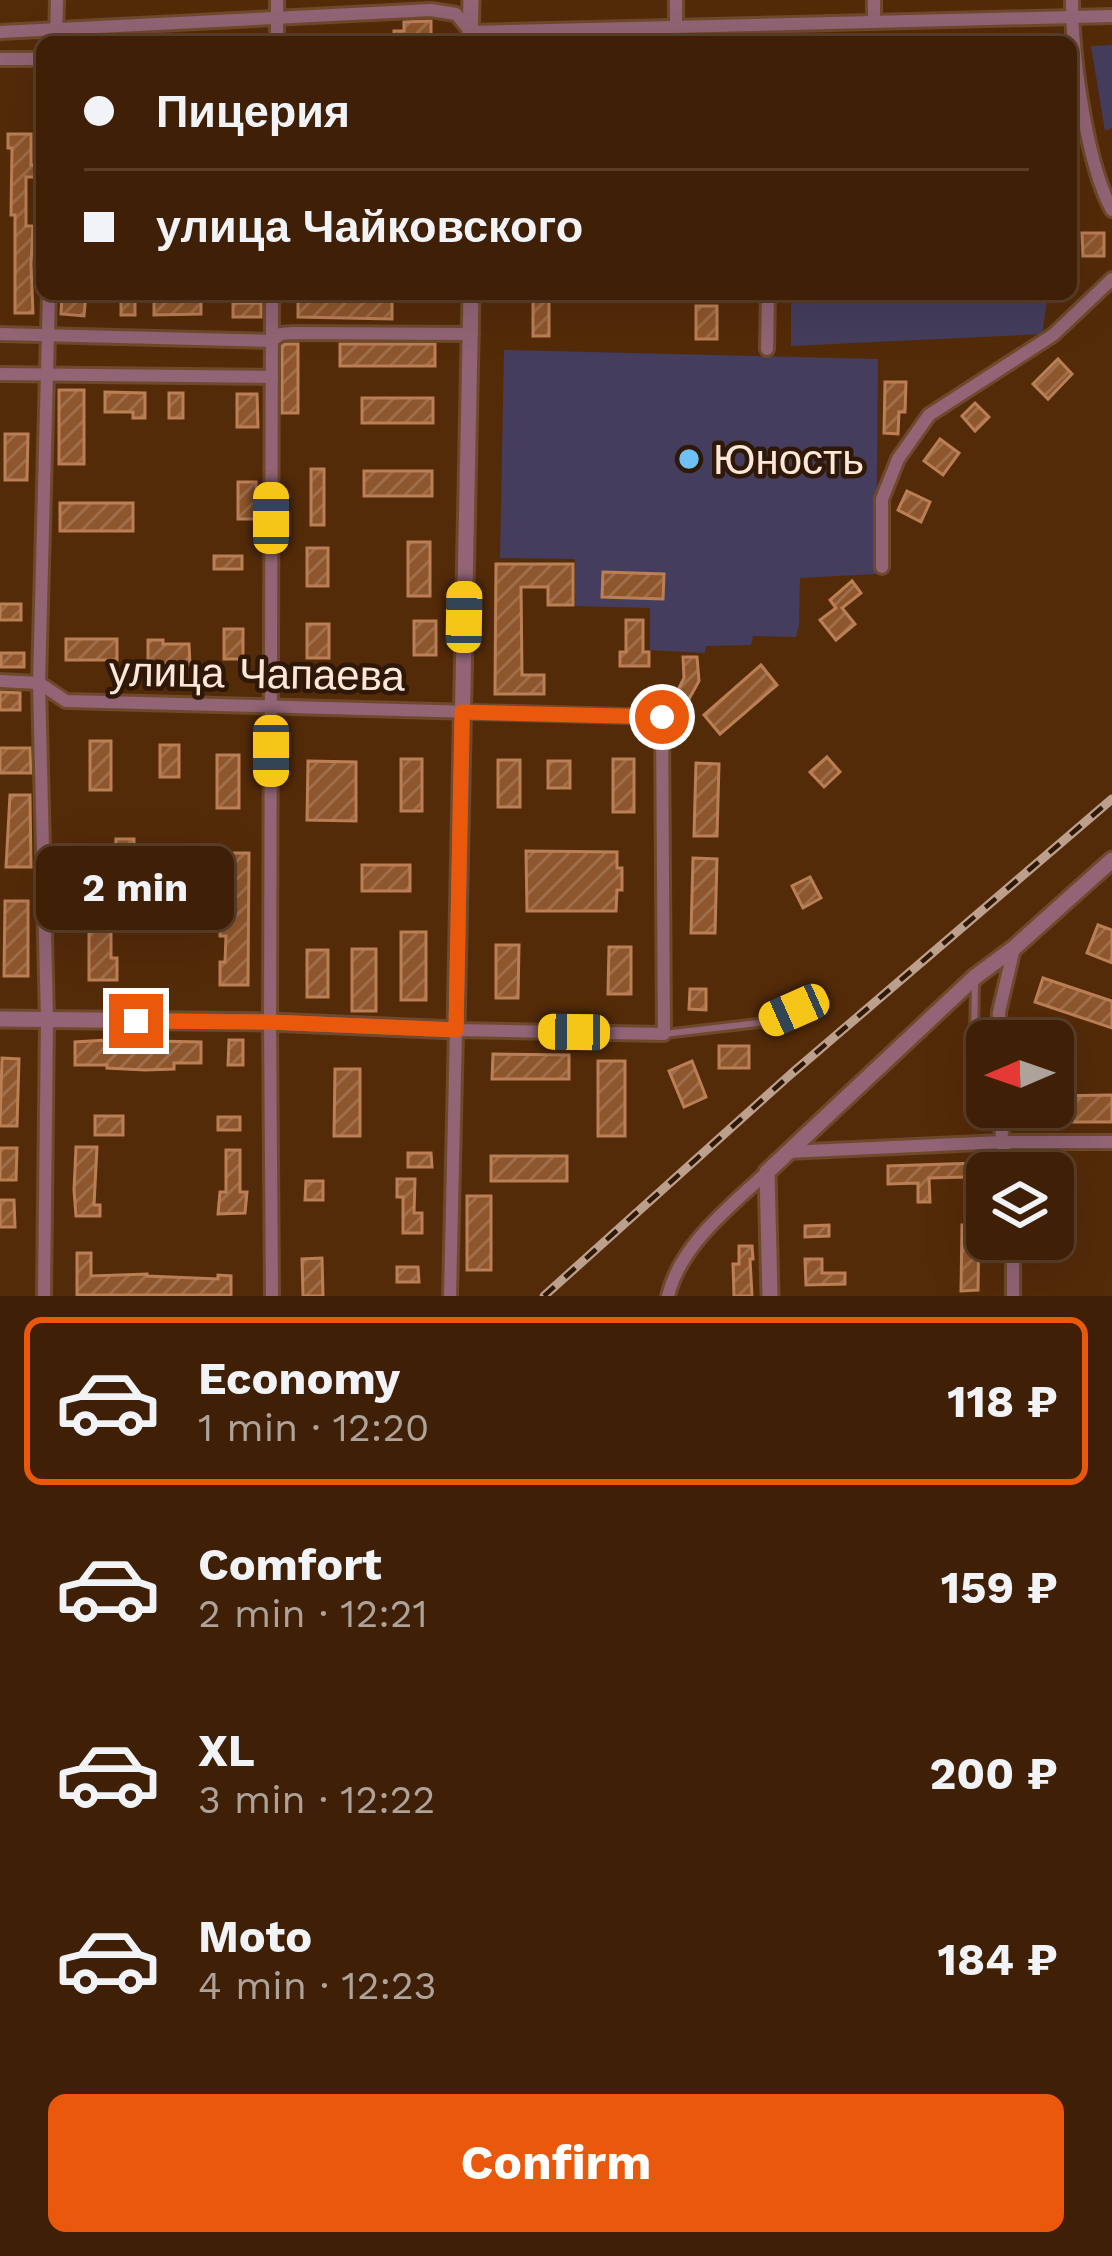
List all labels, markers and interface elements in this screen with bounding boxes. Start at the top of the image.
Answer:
text: Пицерия [156,85,350,138]
text: улица Чайковского [156,200,583,253]
place label: Юность [713,435,864,484]
marker: Юность [676,446,702,472]
car [253,482,289,554]
car [445,581,483,653]
street label: улица Чапаева [109,646,406,701]
route start [635,690,689,744]
car [253,715,289,787]
callout: 2 min [37,847,235,931]
text: 2 min [82,865,188,910]
car [754,979,834,1041]
route end [109,994,163,1048]
car [538,1013,610,1051]
north arrow [966,1020,1074,1128]
map controls [966,1020,1074,1260]
button: layers [966,1152,1074,1260]
icon: car [54,1347,162,1455]
text: Economy [198,1352,400,1405]
text: 118 ₽ [947,1375,1058,1428]
text: 1 min · 12:20 [198,1405,429,1450]
icon: car [54,1533,162,1641]
text: Comfort [198,1538,382,1591]
text: 159 ₽ [941,1561,1058,1614]
text: 2 min · 12:21 [198,1591,428,1636]
icon: car [54,1719,162,1827]
text: XL [198,1724,255,1777]
text: 200 ₽ [929,1747,1058,1800]
text: 3 min · 12:22 [198,1777,435,1822]
icon: car [54,1905,162,2013]
text: Moto [198,1910,312,1963]
text: 184 ₽ [937,1933,1058,1986]
text: 4 min · 12:23 [198,1963,436,2008]
button: Confirm [48,2094,1064,2232]

